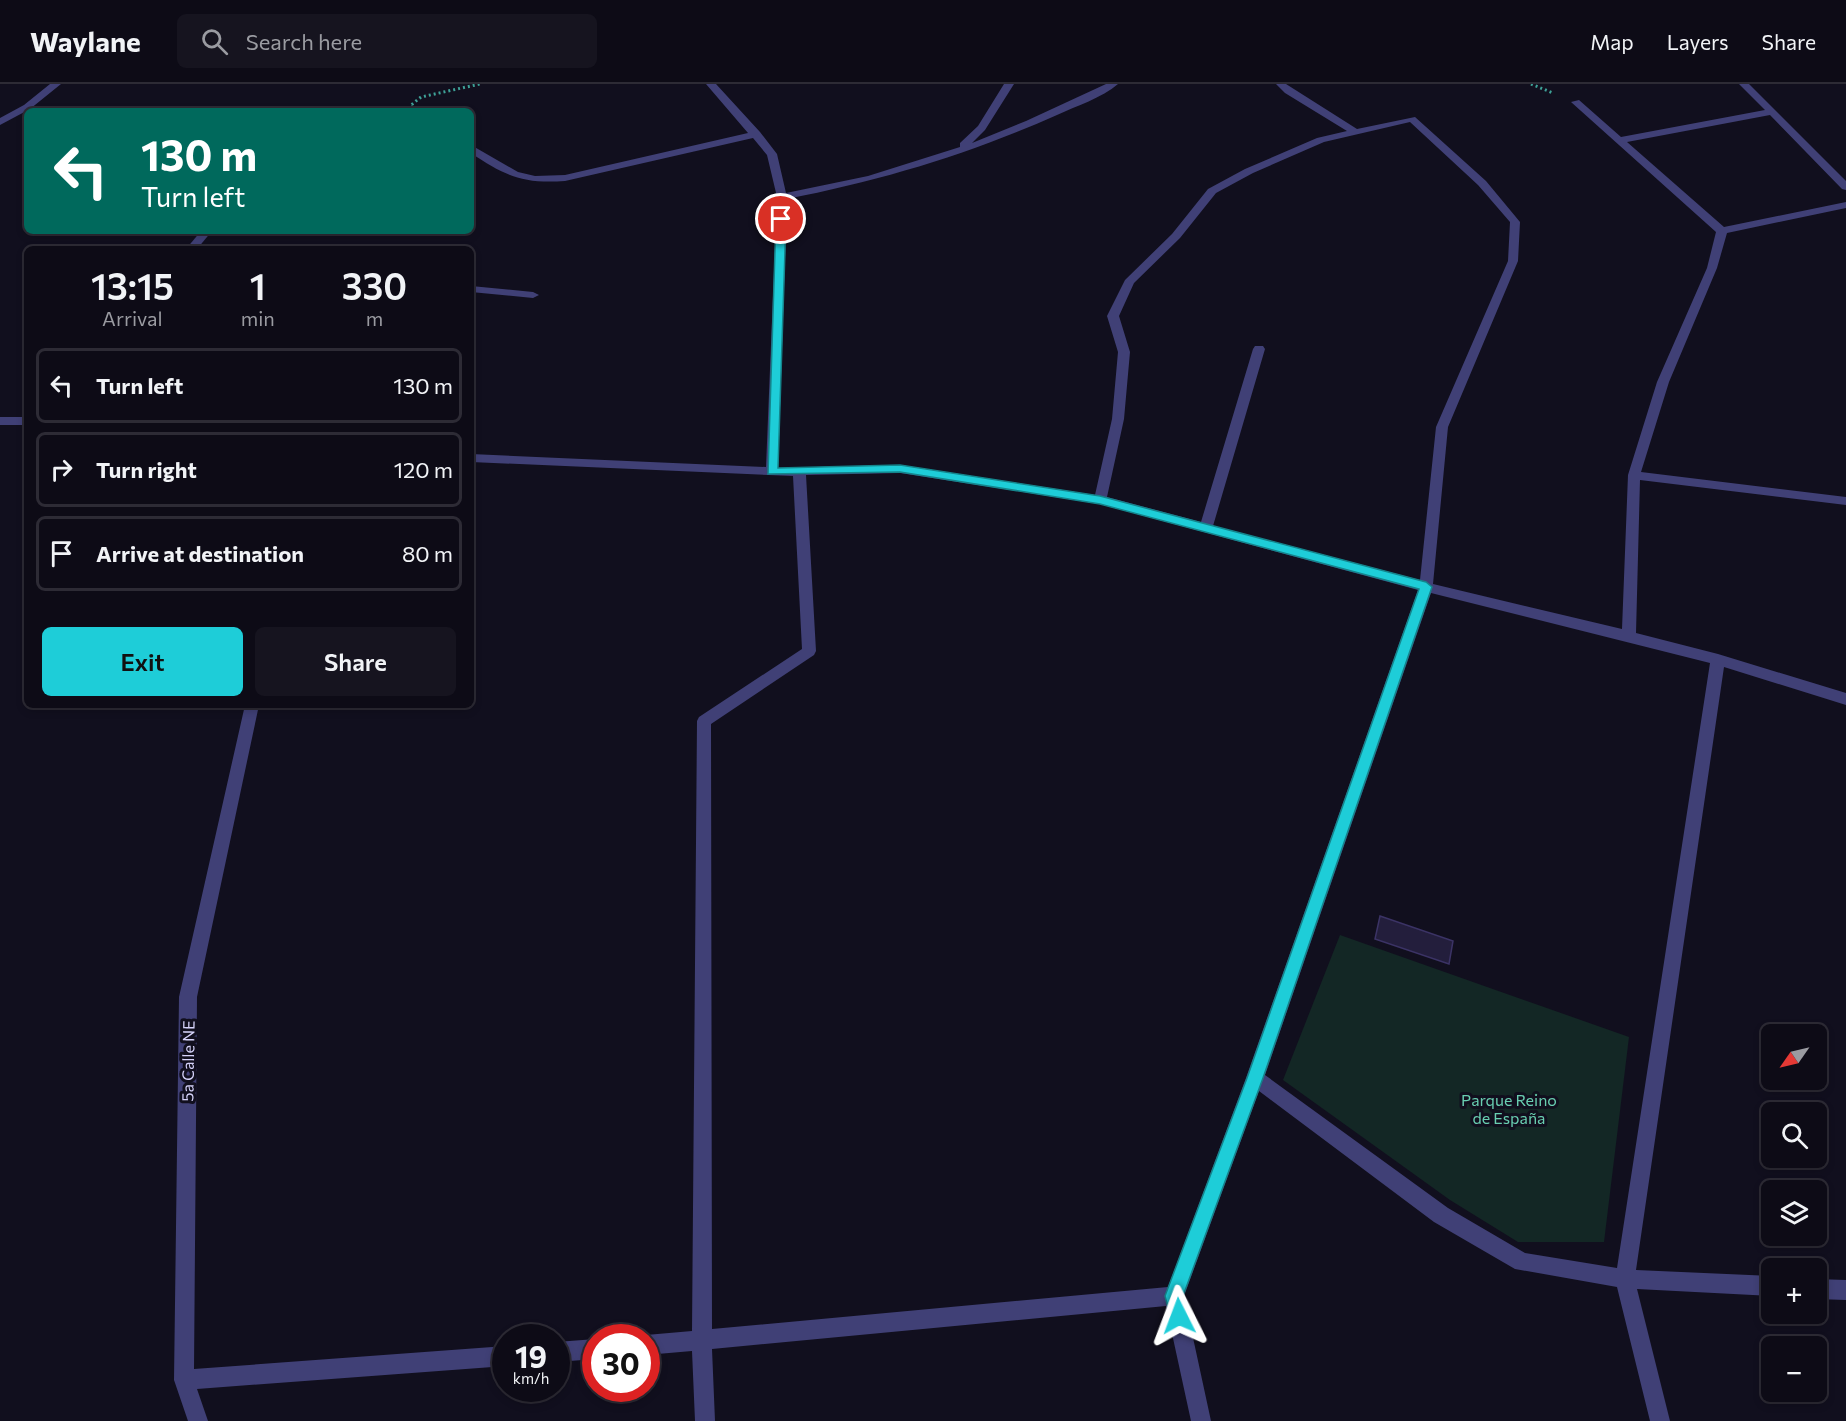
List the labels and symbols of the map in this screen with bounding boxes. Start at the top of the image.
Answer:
pin [755,193,806,244]
street label: 5a Calle NE [177,1020,198,1102]
north arrow [1761,1024,1827,1090]
park label: Parque Reino de España [1461,1090,1557,1127]
position arrow [1147,1284,1211,1348]
speed limit sign: 30 [582,1324,660,1402]

